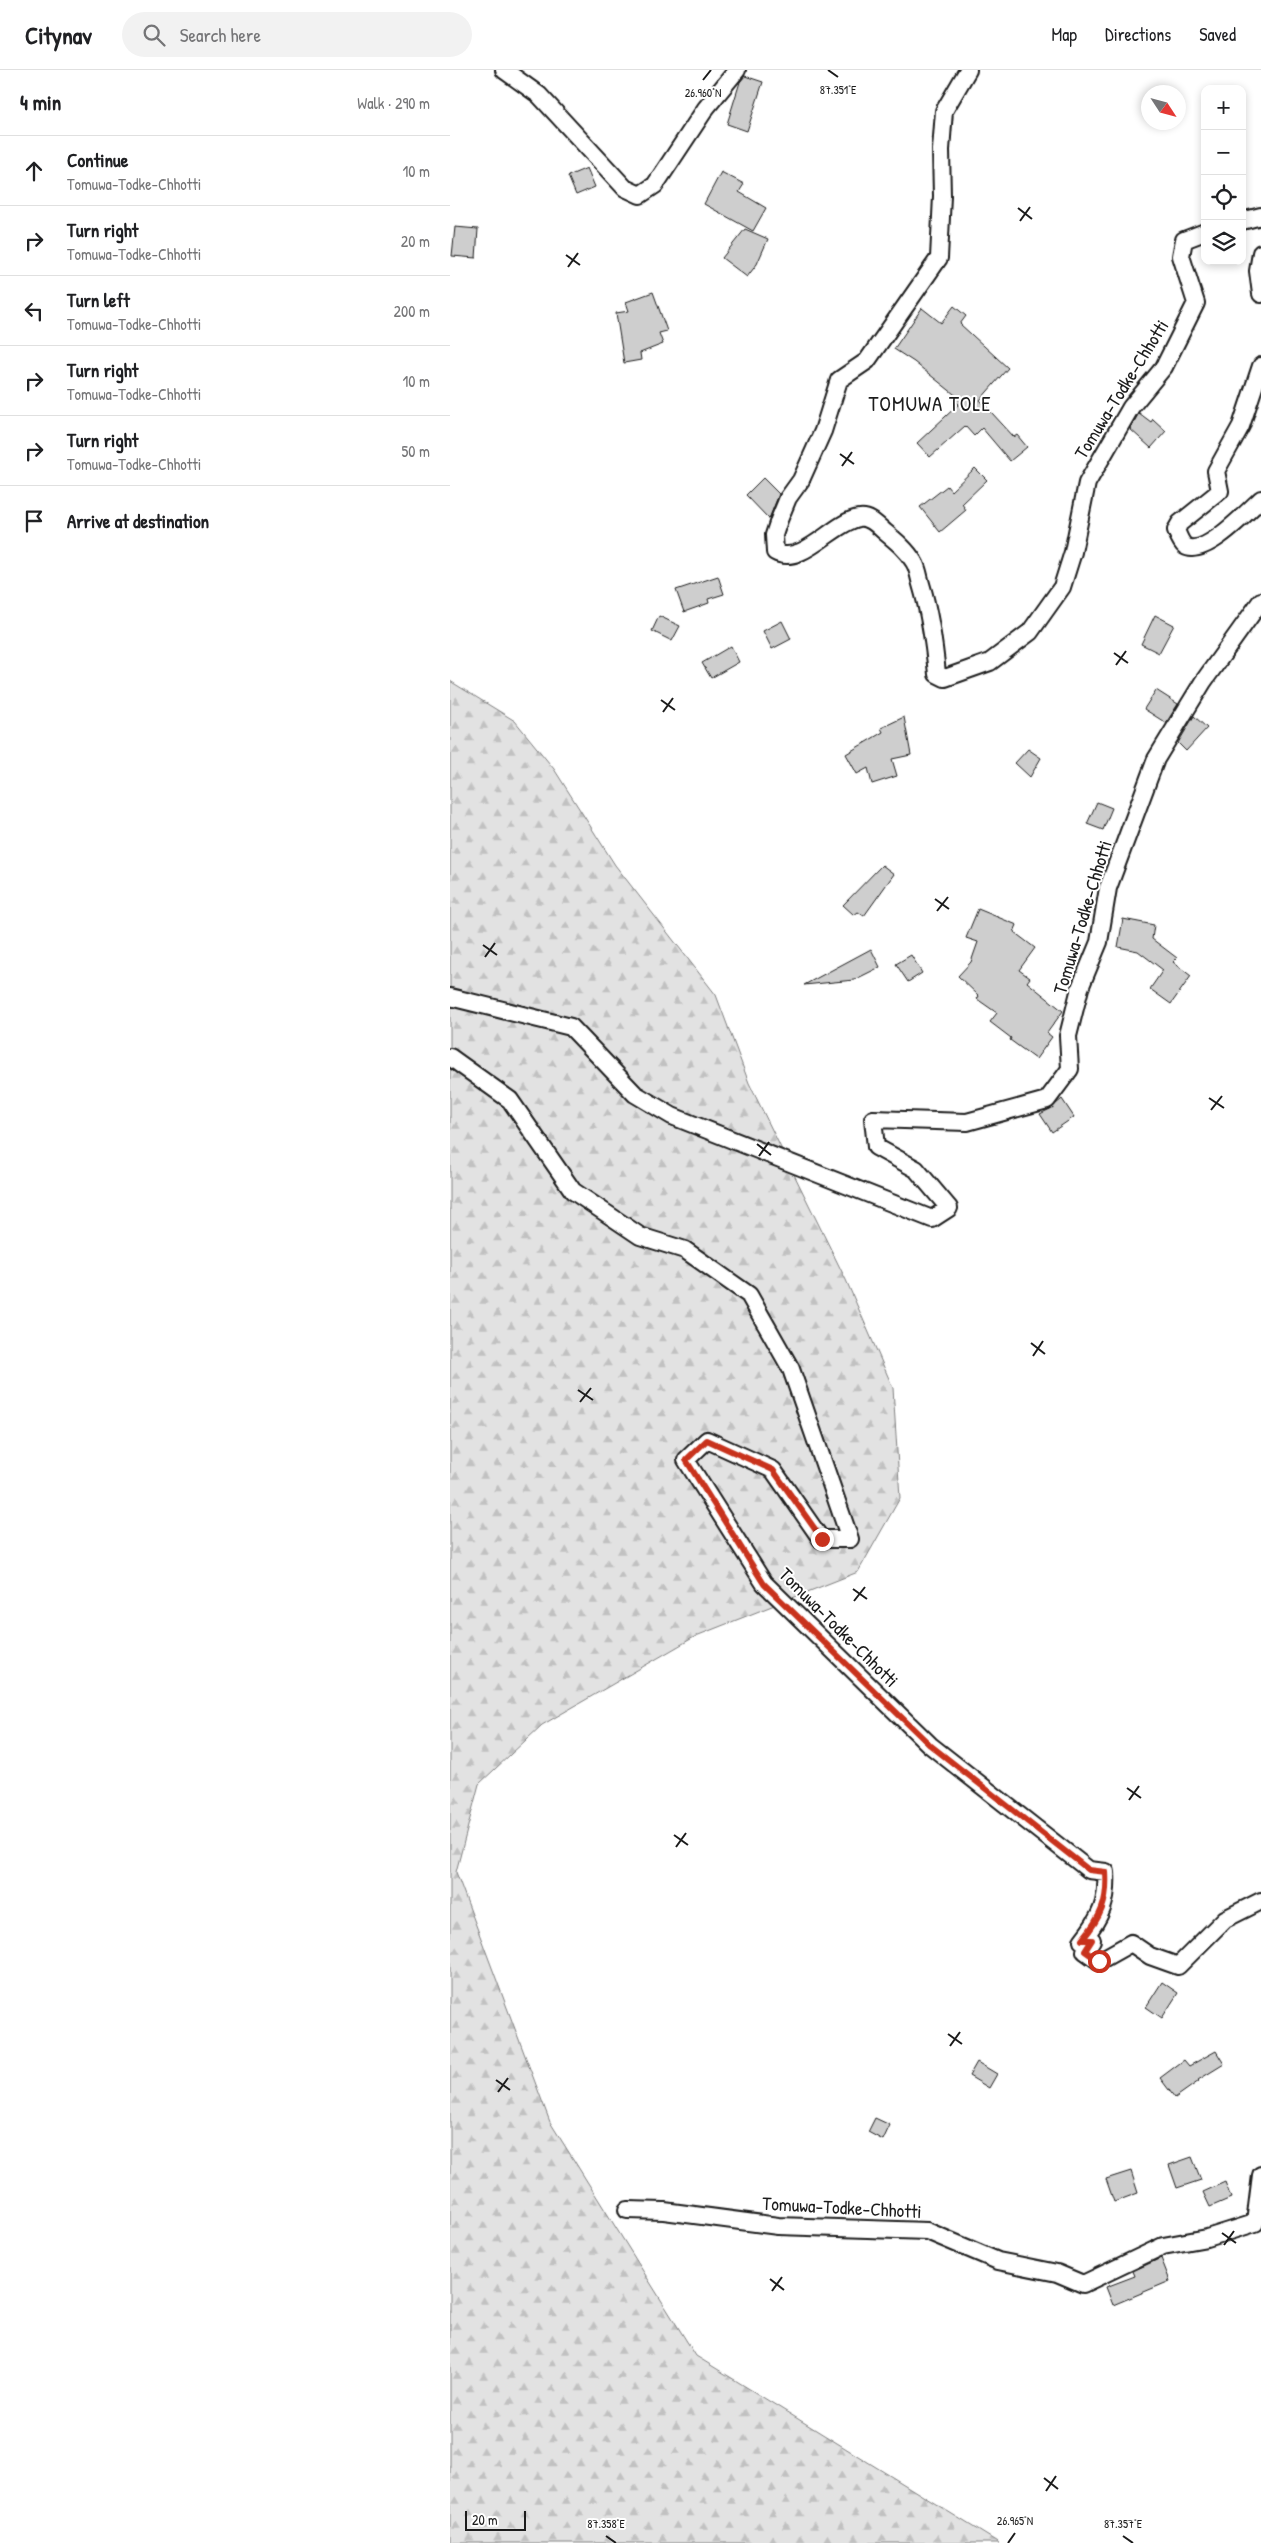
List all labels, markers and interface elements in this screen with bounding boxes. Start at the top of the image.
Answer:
search box [122,12,472,57]
text: Citynav [25,19,92,51]
icon: search [140,21,168,49]
text: Search here [180,22,261,48]
text: Map [1052,22,1077,47]
text: Directions [1105,22,1171,47]
text: Saved [1199,22,1236,47]
text: 87.351°E [820,81,857,98]
text: 26.960°N [685,84,721,101]
north arrow [1141,85,1186,130]
map controls [1201,85,1246,265]
button: + [1201,85,1246,130]
text: 4 min [20,88,61,117]
text: Walk · 290 m [357,92,430,114]
button: − [1201,130,1246,175]
text: Continue [67,147,128,173]
icon: ahead [20,157,48,185]
text: 10 m [402,160,430,182]
text: Tomuwa-Todke-Chhotti [67,173,201,195]
button: locate [1201,175,1246,220]
text: Turn right [67,217,138,243]
button: layers [1201,220,1246,265]
icon: right [20,227,48,255]
text: 20 m [401,230,430,252]
text: Tomuwa-Todke-Chhotti [67,243,201,265]
text: Turn left [67,287,130,313]
icon: left [20,297,48,325]
text: 200 m [394,300,430,322]
text: Tomuwa-Todke-Chhotti [67,313,201,335]
street label: Tomuwa-Todke-Chhotti [1068,315,1174,463]
text: Turn right [67,357,138,383]
icon: right [20,367,48,395]
text: 10 m [402,370,430,392]
text: Tomuwa-Todke-Chhotti [67,383,201,405]
district label: TOMUWA TOLE [868,389,992,418]
text: Turn right [67,427,138,453]
icon: right [20,437,48,465]
text: 50 m [402,440,430,462]
text: Tomuwa-Todke-Chhotti [67,453,201,475]
icon: arrive [20,507,48,535]
text: Arrive at destination [67,508,209,534]
street label: Tomuwa-Todke-Chhotti [1046,837,1118,997]
route end [811,1528,834,1551]
street label: Tomuwa-Todke-Chhotti [773,1561,905,1693]
route start [1088,1950,1111,1973]
street label: Tomuwa-Todke-Chhotti [762,2190,922,2224]
scale bar [465,2508,526,2531]
text: 20 m [472,2510,498,2529]
text: 26.965°N [997,2512,1033,2529]
text: 87.358°E [587,2515,625,2532]
text: 87.357°E [1104,2515,1143,2532]

